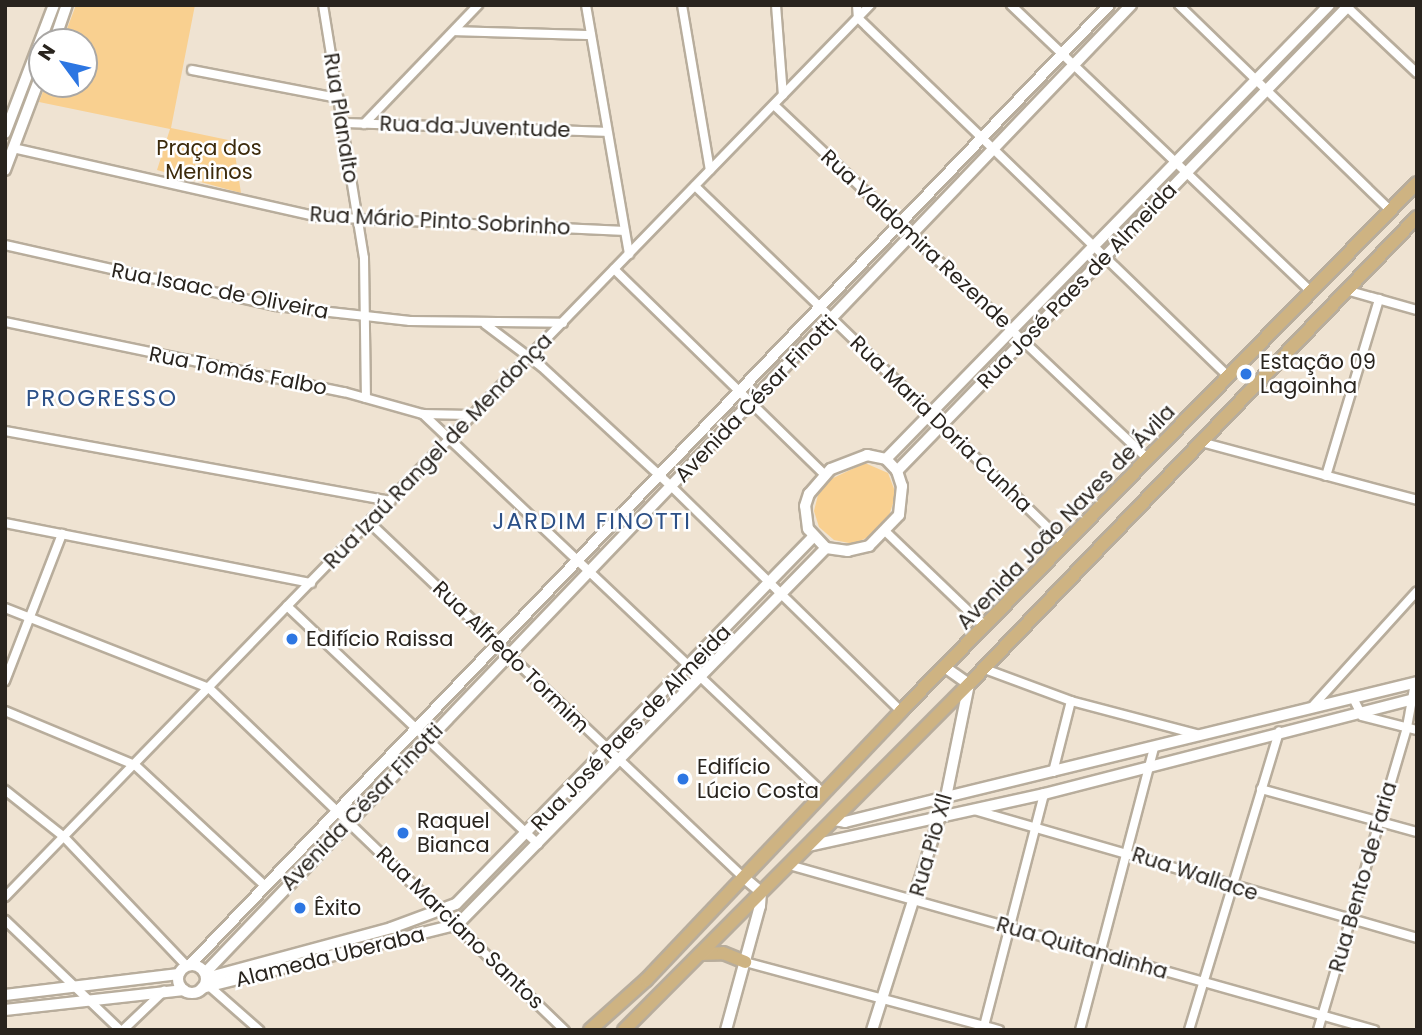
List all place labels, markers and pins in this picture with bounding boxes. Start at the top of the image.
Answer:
place label: Estação 09 Lagoinha [1260,349,1376,399]
marker: Estação 09 Lagoinha [1238,366,1254,382]
place label: Edifício Raissa [306,626,453,652]
marker: Edifício Raissa [284,631,300,647]
place label: Edifício Lúcio Costa [697,754,819,804]
marker: Edifício Lúcio Costa [675,771,691,787]
place label: Raquel Bianca [417,808,490,858]
marker: Raquel Bianca [395,825,411,841]
place label: Êxito [314,895,361,921]
marker: Êxito [292,900,308,916]

